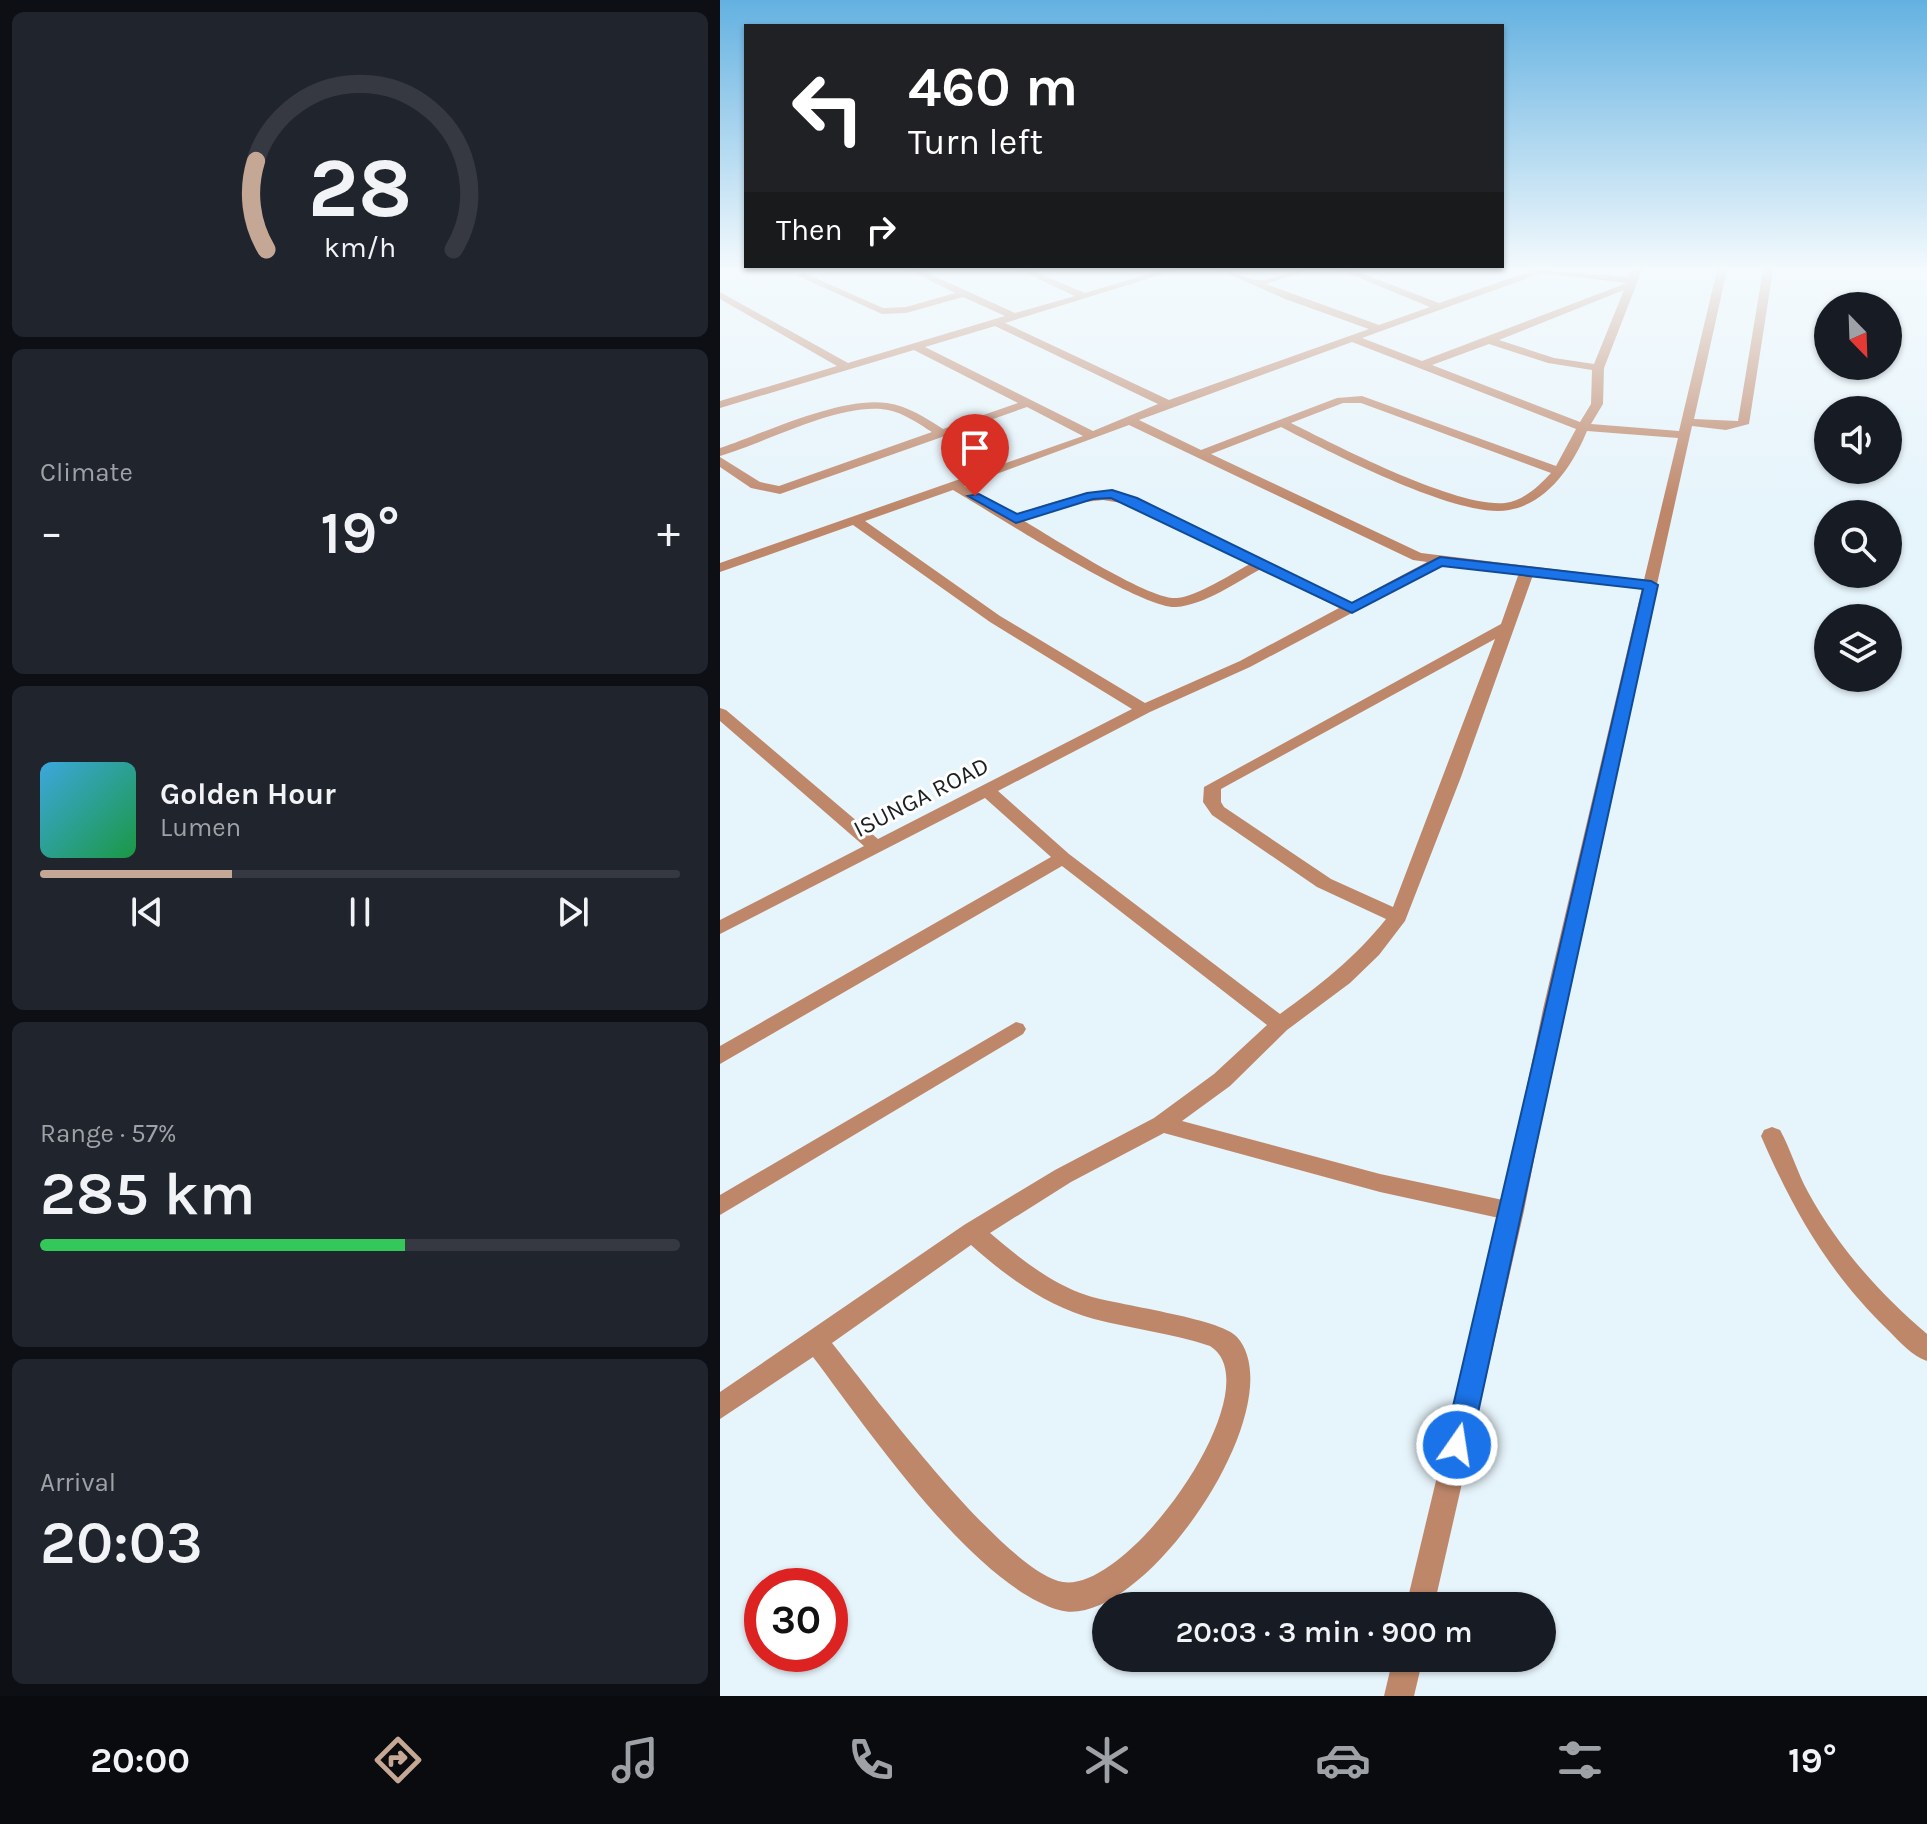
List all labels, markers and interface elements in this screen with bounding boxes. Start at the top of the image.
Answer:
text: 460 m [908,54,1078,119]
icon: left [776,56,880,160]
text: Turn left [908,121,1043,163]
text: 28 [308,140,412,237]
icon: right [859,208,903,252]
text: Then [776,212,843,248]
text: km/h [324,232,396,265]
north arrow [1814,292,1902,380]
map controls [1814,292,1902,692]
button: sound [1814,396,1902,484]
pin [941,414,1009,496]
icon: arrive [953,426,997,470]
text: Climate [40,457,133,488]
text: 19° [320,498,400,568]
button: search [1814,500,1902,588]
text: − [40,507,63,558]
text: + [657,507,680,558]
button: layers [1814,604,1902,692]
street label: ISUNGA ROAD [849,751,993,843]
text: Golden Hour [160,776,336,812]
text: Lumen [160,812,241,843]
icon: previous [125,890,169,934]
icon: pause [338,890,382,934]
icon: next [551,890,595,934]
text: Range · 57% [40,1118,177,1149]
text: 285 km [40,1159,255,1229]
position arrow [1415,1403,1499,1487]
text: Arrival [40,1467,116,1498]
text: 20:03 [40,1508,203,1578]
speed limit sign: 30 [744,1568,848,1672]
text: 20:03 · 3 min · 900 m [1175,1614,1473,1650]
icon: directions [370,1732,426,1788]
icon: music [607,1732,663,1788]
icon: phone [843,1732,899,1788]
icon: climate [1079,1732,1135,1788]
icon: car [1315,1732,1371,1788]
icon: filters [1552,1732,1608,1788]
text: 20:00 [90,1739,190,1781]
text: 19° [1788,1739,1837,1781]

